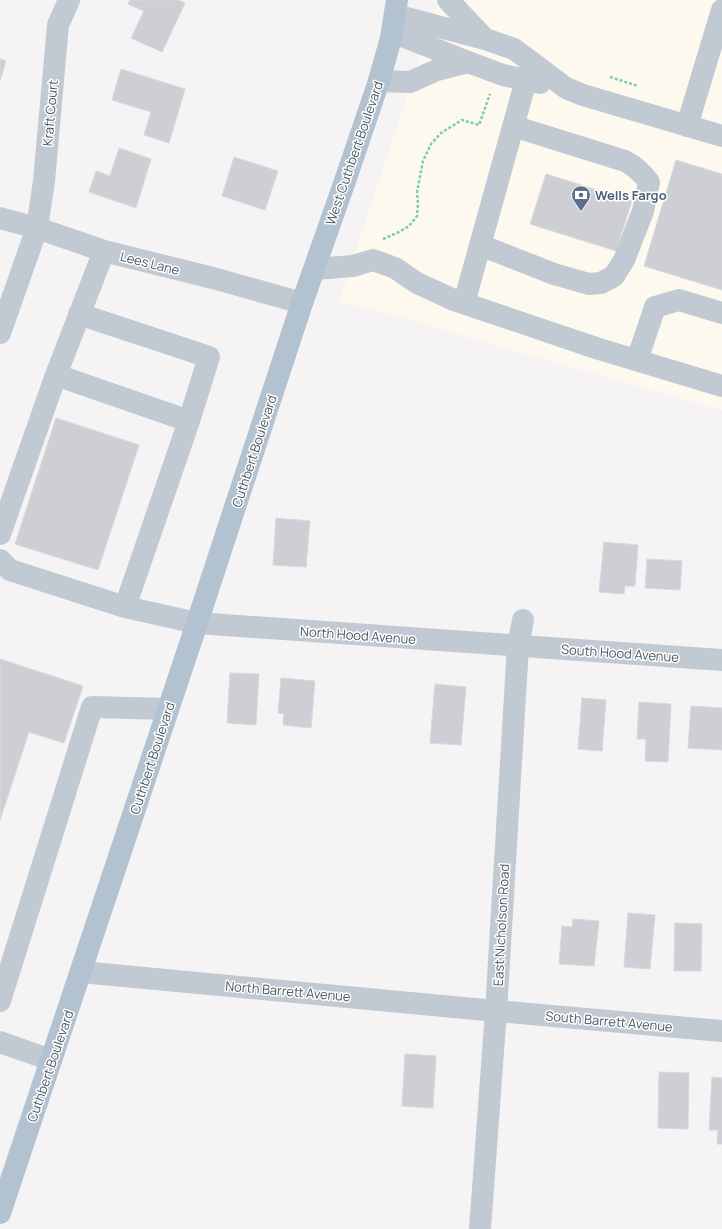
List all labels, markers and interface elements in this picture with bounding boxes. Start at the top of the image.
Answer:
street label: Kraft Court [38,79,62,147]
street label: West Cuthbert Boulevard [321,79,387,227]
bank icon: Wells Fargo [570,184,592,212]
place label: Wells Fargo [595,186,667,204]
street label: Lees Lane [119,247,182,279]
street label: Cuthbert Boulevard [227,392,281,510]
street label: North Hood Avenue [300,622,417,648]
street label: South Hood Avenue [560,640,680,666]
street label: Cuthbert Boulevard [125,699,179,817]
street label: East Nicholson Road [489,863,513,987]
street label: North Barrett Avenue [225,977,352,1005]
street label: South Barrett Avenue [545,1006,674,1036]
street label: Cuthbert Boulevard [22,1008,78,1124]

